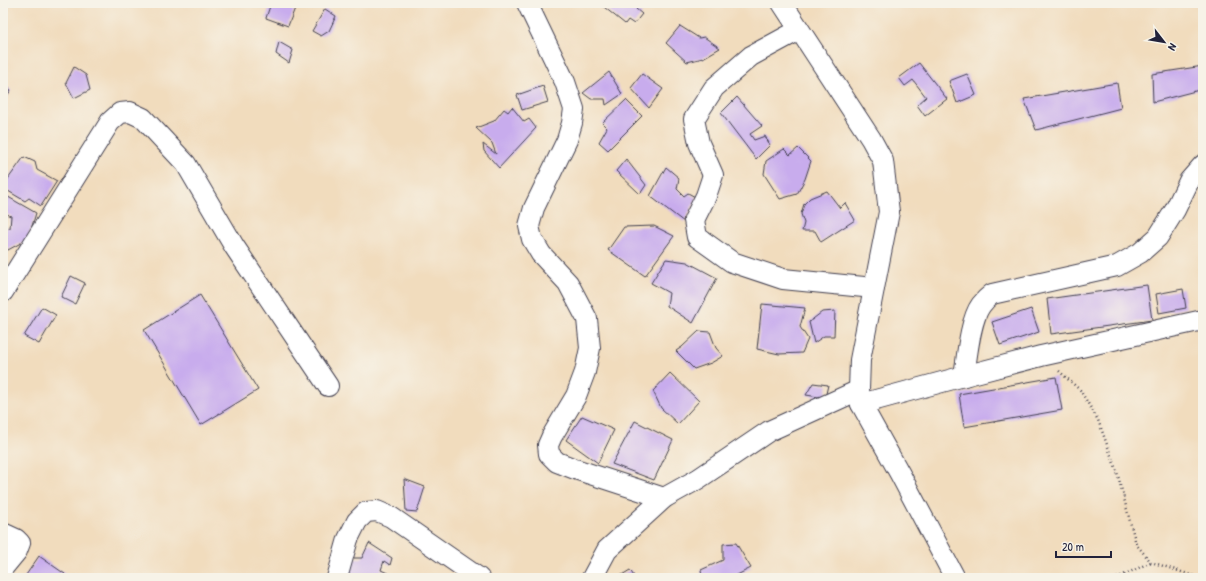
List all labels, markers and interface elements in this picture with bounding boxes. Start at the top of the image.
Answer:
north arrow [1144,22,1184,62]
text: N [1165,41,1180,53]
scale bar [1056,533,1111,559]
text: 20 m [1062,538,1084,555]

